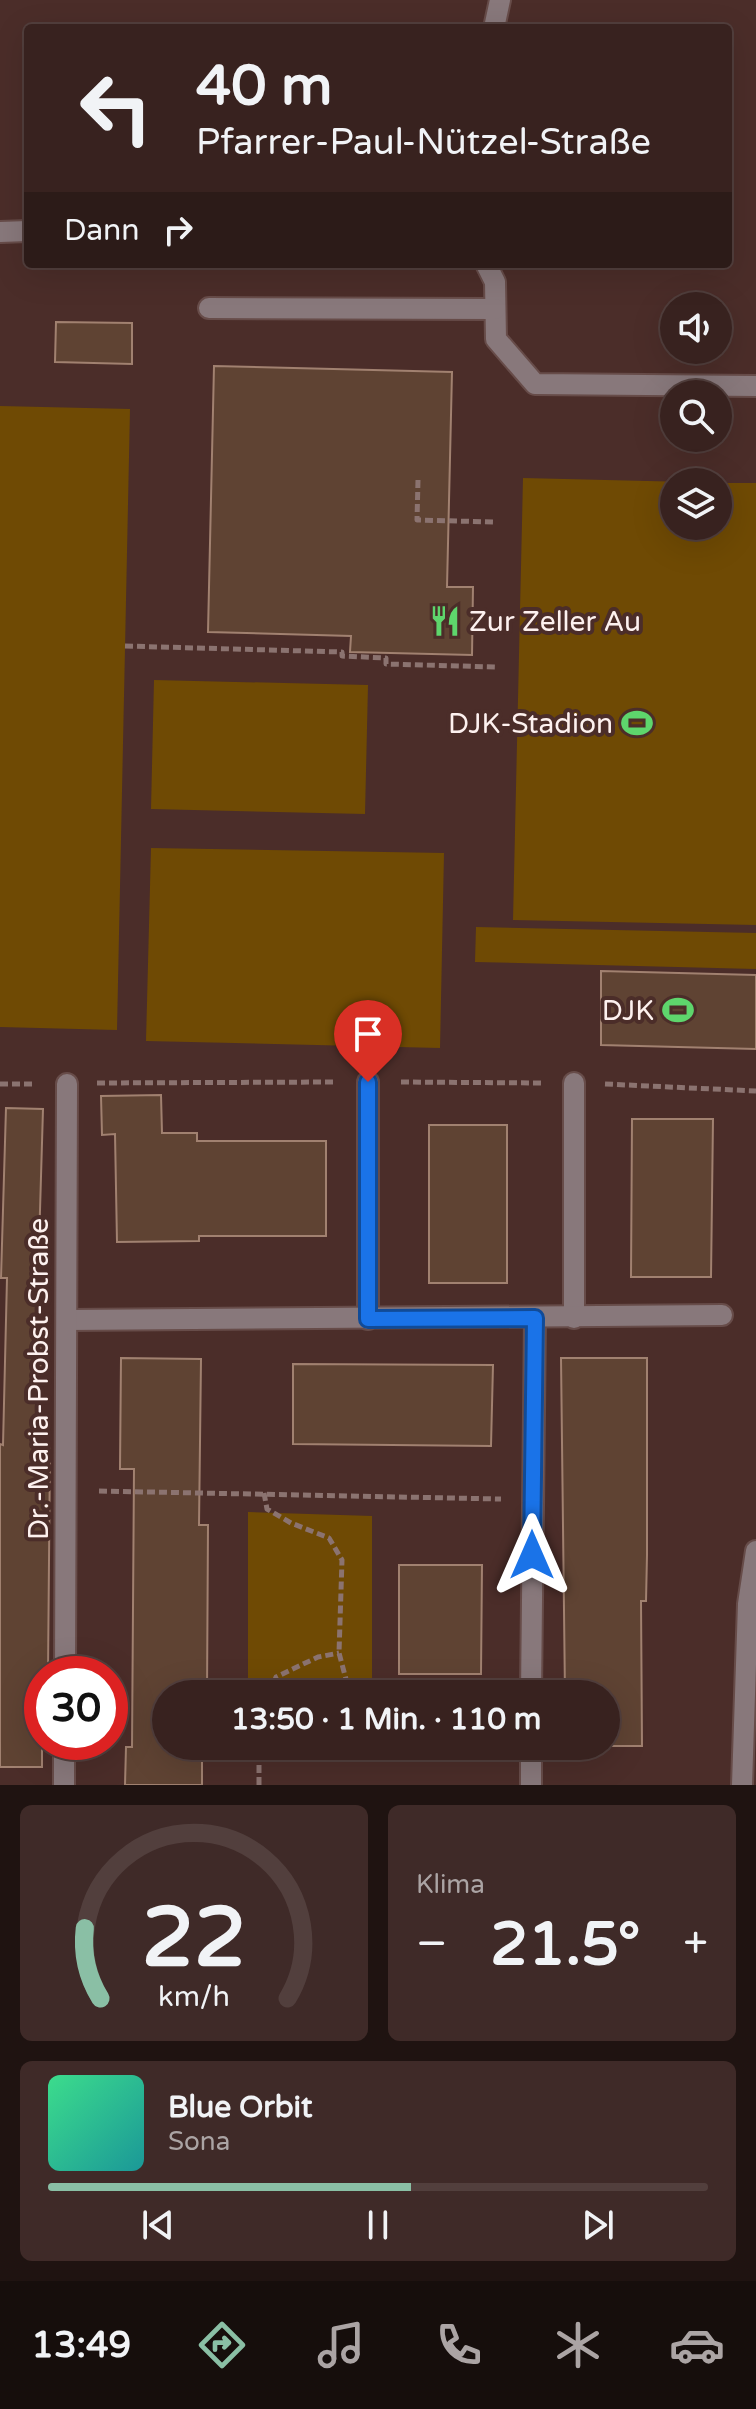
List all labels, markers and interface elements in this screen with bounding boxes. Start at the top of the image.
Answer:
text: 40 m [196,53,332,120]
icon: left [64,56,168,160]
text: Pfarrer-Paul-Nützel-Straße [196,121,651,164]
icon: right [156,208,200,252]
text: Dann [64,212,140,249]
map controls [660,292,732,540]
button: sound [660,292,732,364]
button: search [660,380,732,452]
button: layers [660,468,732,540]
restaurant icon: Zur Zeller Au [428,604,462,638]
place label: Zur Zeller Au [469,605,641,639]
sports icon: DJK-Stadion [620,706,654,740]
place label: DJK-Stadion [448,707,613,741]
sports icon: DJK [661,993,695,1027]
place label: DJK [602,994,654,1028]
pin [334,1000,402,1082]
icon: arrive [346,1012,390,1056]
street label: Dr.-Maria-Probst-Straße [22,1218,56,1540]
position arrow [490,1513,574,1597]
speed limit sign: 30 [24,1656,128,1760]
text: 13:50 · 1 Min. · 110 m [231,1701,541,1738]
text: Klima [416,1869,485,1900]
text: 22 [142,1889,246,1989]
text: 21.5° [490,1909,640,1981]
text: − [416,1918,447,1971]
text: + [683,1918,708,1971]
text: km/h [158,1980,230,2014]
text: Blue Orbit [168,2089,313,2126]
text: Sona [168,2126,230,2157]
icon: previous [136,2203,180,2247]
icon: pause [356,2203,400,2247]
icon: next [576,2203,620,2247]
icon: directions [194,2317,250,2373]
icon: music [313,2317,369,2373]
icon: phone [431,2317,487,2373]
icon: climate [550,2317,606,2373]
icon: car [669,2317,725,2373]
text: 13:49 [31,2324,131,2367]

